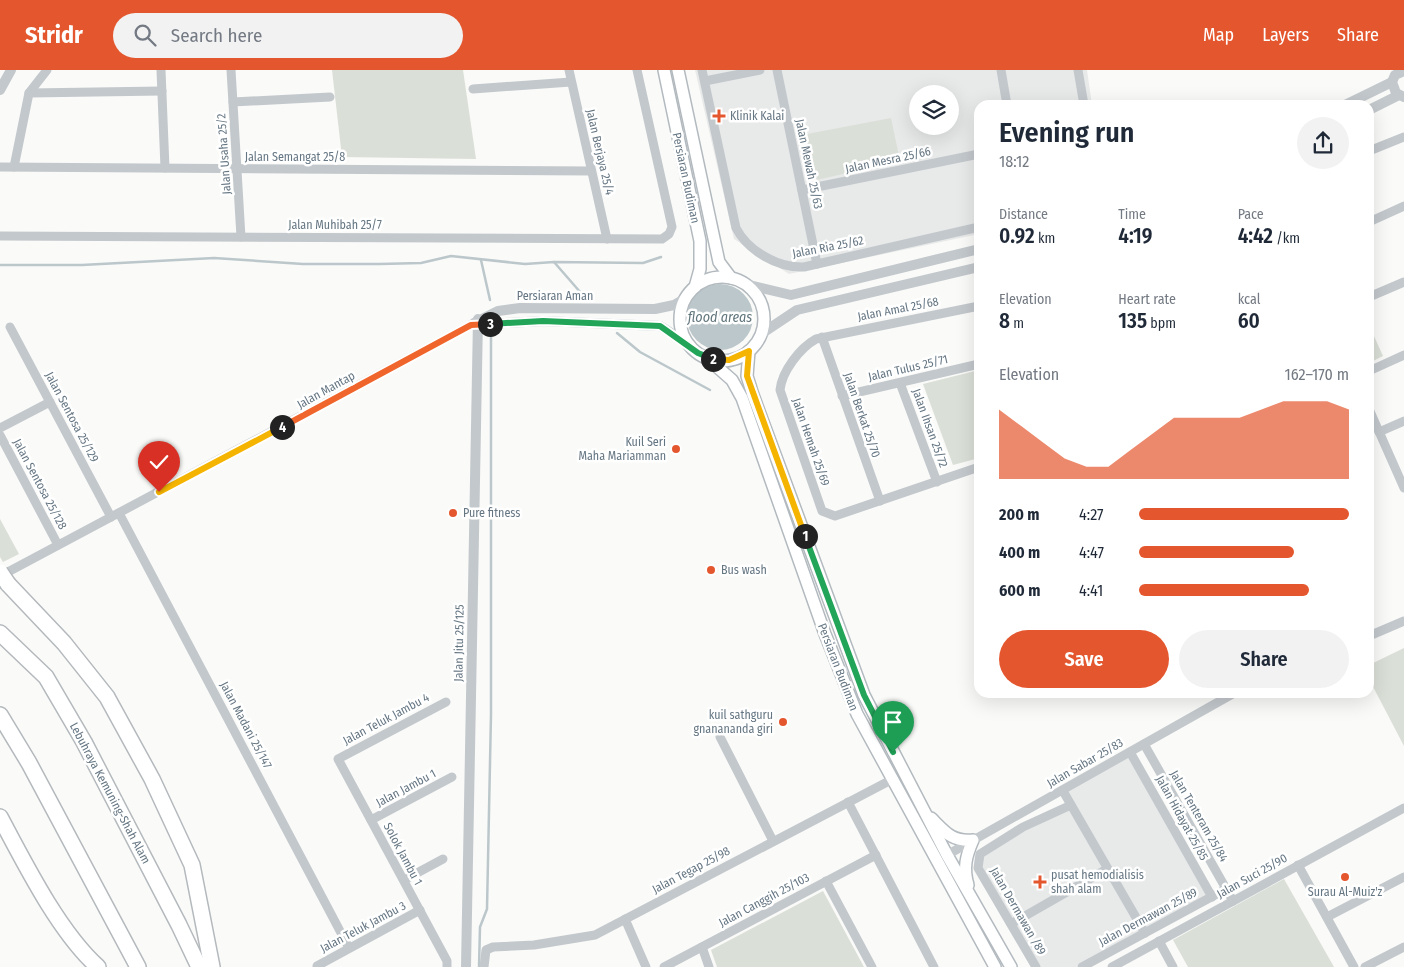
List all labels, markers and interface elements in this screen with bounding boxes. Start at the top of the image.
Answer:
search box [113,13,463,58]
text: Stridr [25,21,83,49]
icon: search [131,21,159,49]
text: Search here [171,24,262,47]
text: Map [1203,24,1234,46]
text: Layers [1262,24,1309,46]
text: Share [1337,24,1379,46]
map controls [909,85,959,135]
button: layers [909,85,959,135]
street label: Jalan Berjaya 25/4 [583,108,617,196]
marker: Klinik Kalai [712,109,726,123]
place label: Klinik Kalai [730,109,784,123]
street label: Jalan Usaha 25/2 [214,113,234,195]
text: Evening run [999,116,1134,149]
button: share [1297,117,1349,169]
street label: Jalan Mewah 25/63 [793,118,825,210]
street label: Persiaran Budiman [670,131,702,225]
street label: Jalan Mesra 25/66 [844,144,932,176]
street label: Jalan Semangat 25/8 [245,150,345,164]
text: 18:12 [999,152,1029,171]
text: Distance [999,206,1048,223]
text: Time [1118,206,1146,223]
text: Pace [1238,206,1264,223]
street label: Jalan Muhibah 25/7 [288,218,382,232]
text: 0.92 [999,223,1035,249]
text: 4:19 [1118,223,1152,249]
text: 4:42 [1238,223,1273,249]
text: km [1035,230,1055,247]
text: /km [1273,230,1300,247]
street label: Jalan Ria 25/62 [791,233,865,261]
street label: Persiaran Aman [517,289,593,303]
text: Elevation [999,291,1052,308]
text: Heart rate [1118,291,1176,308]
text: kcal [1238,291,1260,308]
street label: Jalan Amal 25/68 [856,294,940,324]
text: 8 [999,308,1010,334]
text: 135 [1118,308,1147,334]
text: 60 [1238,308,1260,334]
water label: flood areas [687,309,752,326]
pin: 3 [478,312,502,336]
text: m [1010,315,1024,332]
text: bpm [1147,315,1176,332]
text: 3 [487,316,494,333]
pin: 2 [700,346,726,372]
text: 2 [710,351,717,368]
street label: Jalan Tulus 25/71 [867,352,949,384]
text: Elevation [999,365,1059,384]
text: 162–170 m [1285,365,1349,384]
street label: Jalan Mantap [295,368,357,412]
street label: Jalan Sentosa 25/129 [42,369,102,465]
street label: Jalan Berkat 25/70 [841,371,883,459]
street label: Jalan Ihsan 25/72 [909,387,951,469]
street label: Jalan Hemah 25/69 [789,396,833,488]
pin: 4 [270,414,294,440]
text: 4 [279,419,286,436]
place label: Kuil Seri Maha Mariamman [578,435,666,463]
street label: Jalan Sentosa 25/128 [10,436,70,532]
pin [138,441,180,492]
marker: Kuil Seri Maha Mariamman [670,443,682,455]
icon: check [145,448,173,476]
text: 200 m [999,505,1039,524]
text: 4:27 [1079,505,1104,524]
place label: Pure fitness [463,506,520,520]
marker: Pure fitness [447,507,459,519]
pin: 1 [792,524,818,548]
text: 1 [803,528,808,545]
text: 400 m [999,543,1040,562]
text: 4:47 [1079,543,1104,562]
place label: Bus wash [721,563,767,577]
marker: Bus wash [705,564,717,576]
text: 600 m [999,581,1040,600]
text: 4:41 [1079,581,1103,600]
street label: Jalan Jitu 25/125 [451,604,467,682]
street label: Persiaran Budiman [815,621,861,713]
button: Save [999,630,1169,688]
button: Share [1179,630,1349,688]
street label: Jalan Madani 25/147 [217,679,275,771]
street label: Jalan Teluk Jambu 4 [341,690,432,748]
pin [872,701,914,752]
place label: kuil sathguru gnanananda giri [693,708,773,736]
icon: arrive [879,708,907,736]
marker: kuil sathguru gnanananda giri [777,716,789,728]
street label: Lebuhraya Kemuning-Shah Alam [67,720,153,866]
street label: Jalan Sabar 25/83 [1044,736,1126,790]
street label: Jalan Jambu 1 [374,766,438,810]
street label: Jalan Tenteram 25/84 [1167,768,1231,864]
street label: Jalan Hidayat 25/85 [1153,773,1211,863]
street label: Solok Jambu 1 [381,820,425,888]
street label: Jalan Tegap 25/98 [650,844,732,896]
street label: Jalan Suci 25/90 [1214,851,1290,901]
street label: Jalan Dermawan /89 [987,865,1049,958]
place label: pusat hemodialisis shah alam [1051,868,1144,896]
street label: Jalan Canggih 25/103 [716,870,812,930]
marker: Surau Al-Muiz'z [1339,871,1351,883]
marker: pusat hemodialisis shah alam [1033,875,1047,889]
street label: Jalan Dermawan 25/89 [1096,885,1200,949]
place label: Surau Al-Muiz'z [1308,885,1382,899]
street label: Jalan Teluk Jambu 3 [318,898,408,956]

